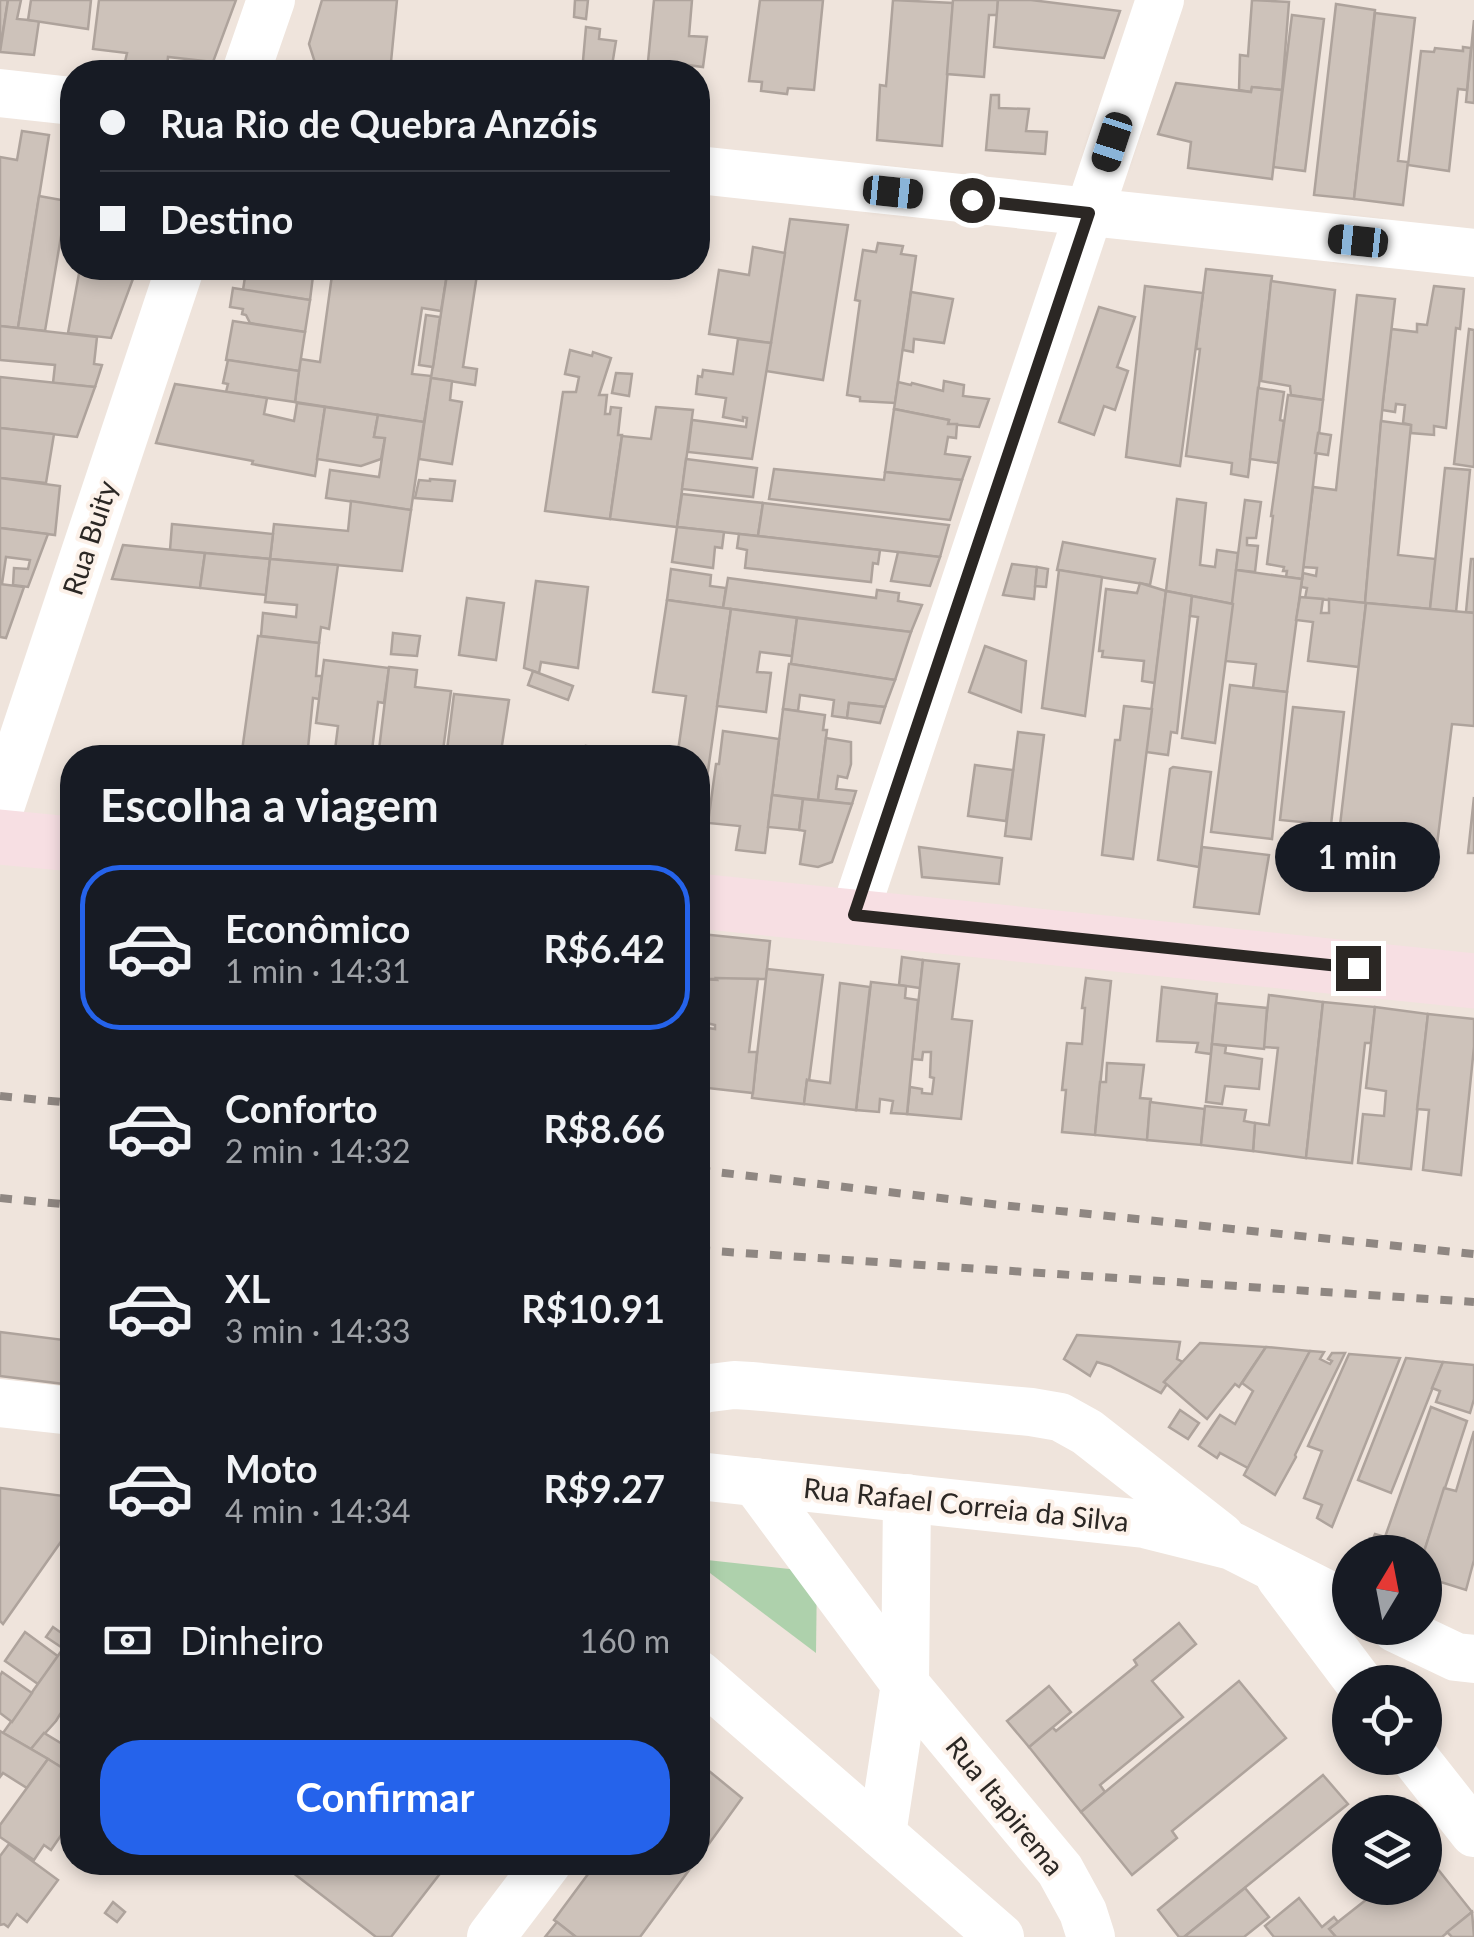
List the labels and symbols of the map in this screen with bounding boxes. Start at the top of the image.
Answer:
car [1088,109,1136,175]
car [862,174,924,210]
route start [950,178,995,223]
car [1327,223,1389,259]
street label: Rua Buity [55,476,124,599]
callout: 1 min [1276,823,1440,893]
route end [1336,946,1381,991]
street label: Rua Rafael Correia da Silva [802,1470,1130,1538]
north arrow [1332,1535,1442,1645]
street label: Rua Itapirema [939,1729,1072,1882]

